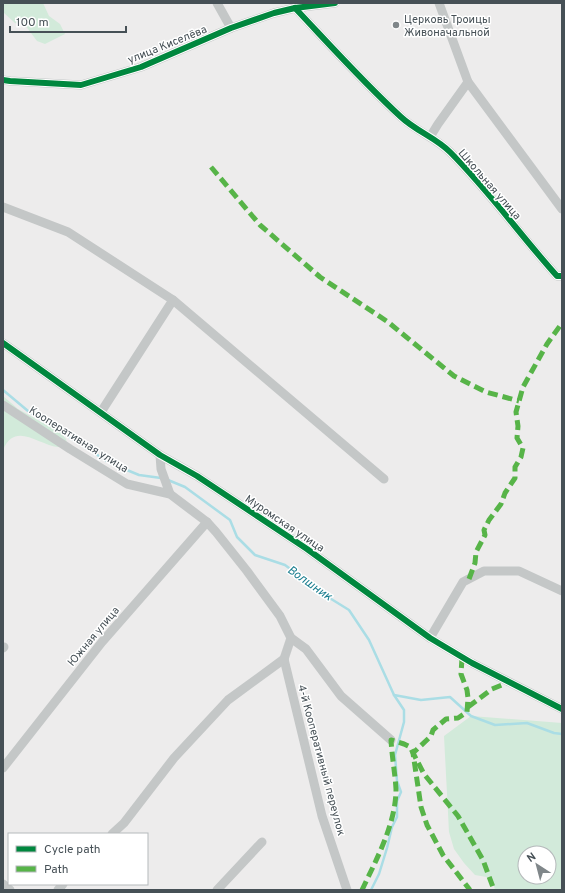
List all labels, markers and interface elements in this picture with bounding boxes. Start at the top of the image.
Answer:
scale bar [10,8,126,34]
place label: Церковь Троицы Живоначальной [404,13,491,40]
text: 100 m [16,15,49,31]
marker: Церковь Троицы Живоначальной [391,20,401,30]
street label: улица Киселёва [126,23,209,67]
street label: Школьная улица [455,146,524,223]
street label: Кооперативная улица [26,404,131,476]
street label: Муромская улица [242,492,327,556]
water label: Волшник [284,563,335,605]
street label: Южная улица [65,604,123,669]
street label: 4-й Кооперативный переулок [294,683,348,837]
legend [8,833,148,885]
text: Cycle path [44,842,101,858]
north arrow [517,845,557,885]
text: N [524,850,539,866]
text: Path [44,862,69,878]

